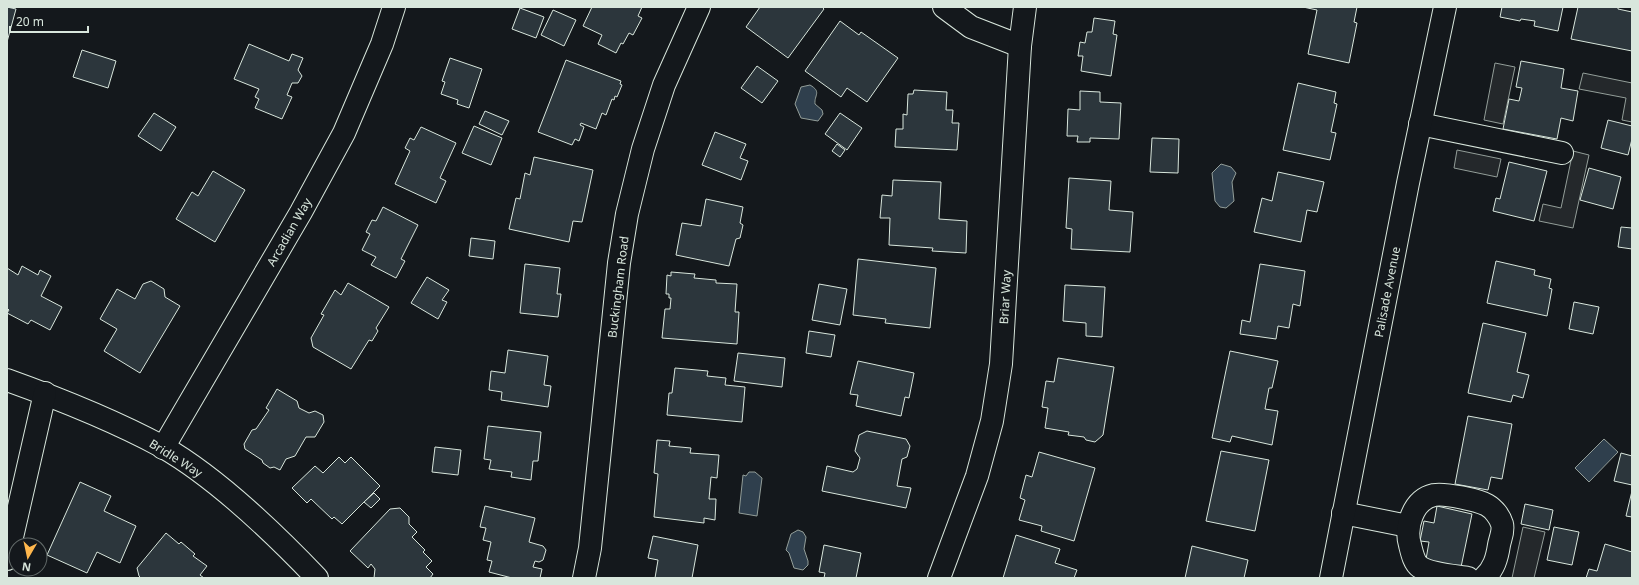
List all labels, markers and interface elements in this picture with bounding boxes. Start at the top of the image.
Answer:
scale bar [10,8,88,34]
text: 20 m [16,13,44,30]
street label: Arcadian Way [263,194,316,269]
street label: Buckingham Road [603,235,633,339]
street label: Palisade Avenue [1370,245,1404,339]
street label: Briar Way [995,269,1015,325]
street label: Bridle Way [146,435,207,482]
north arrow [8,537,48,577]
text: N [21,559,32,575]

